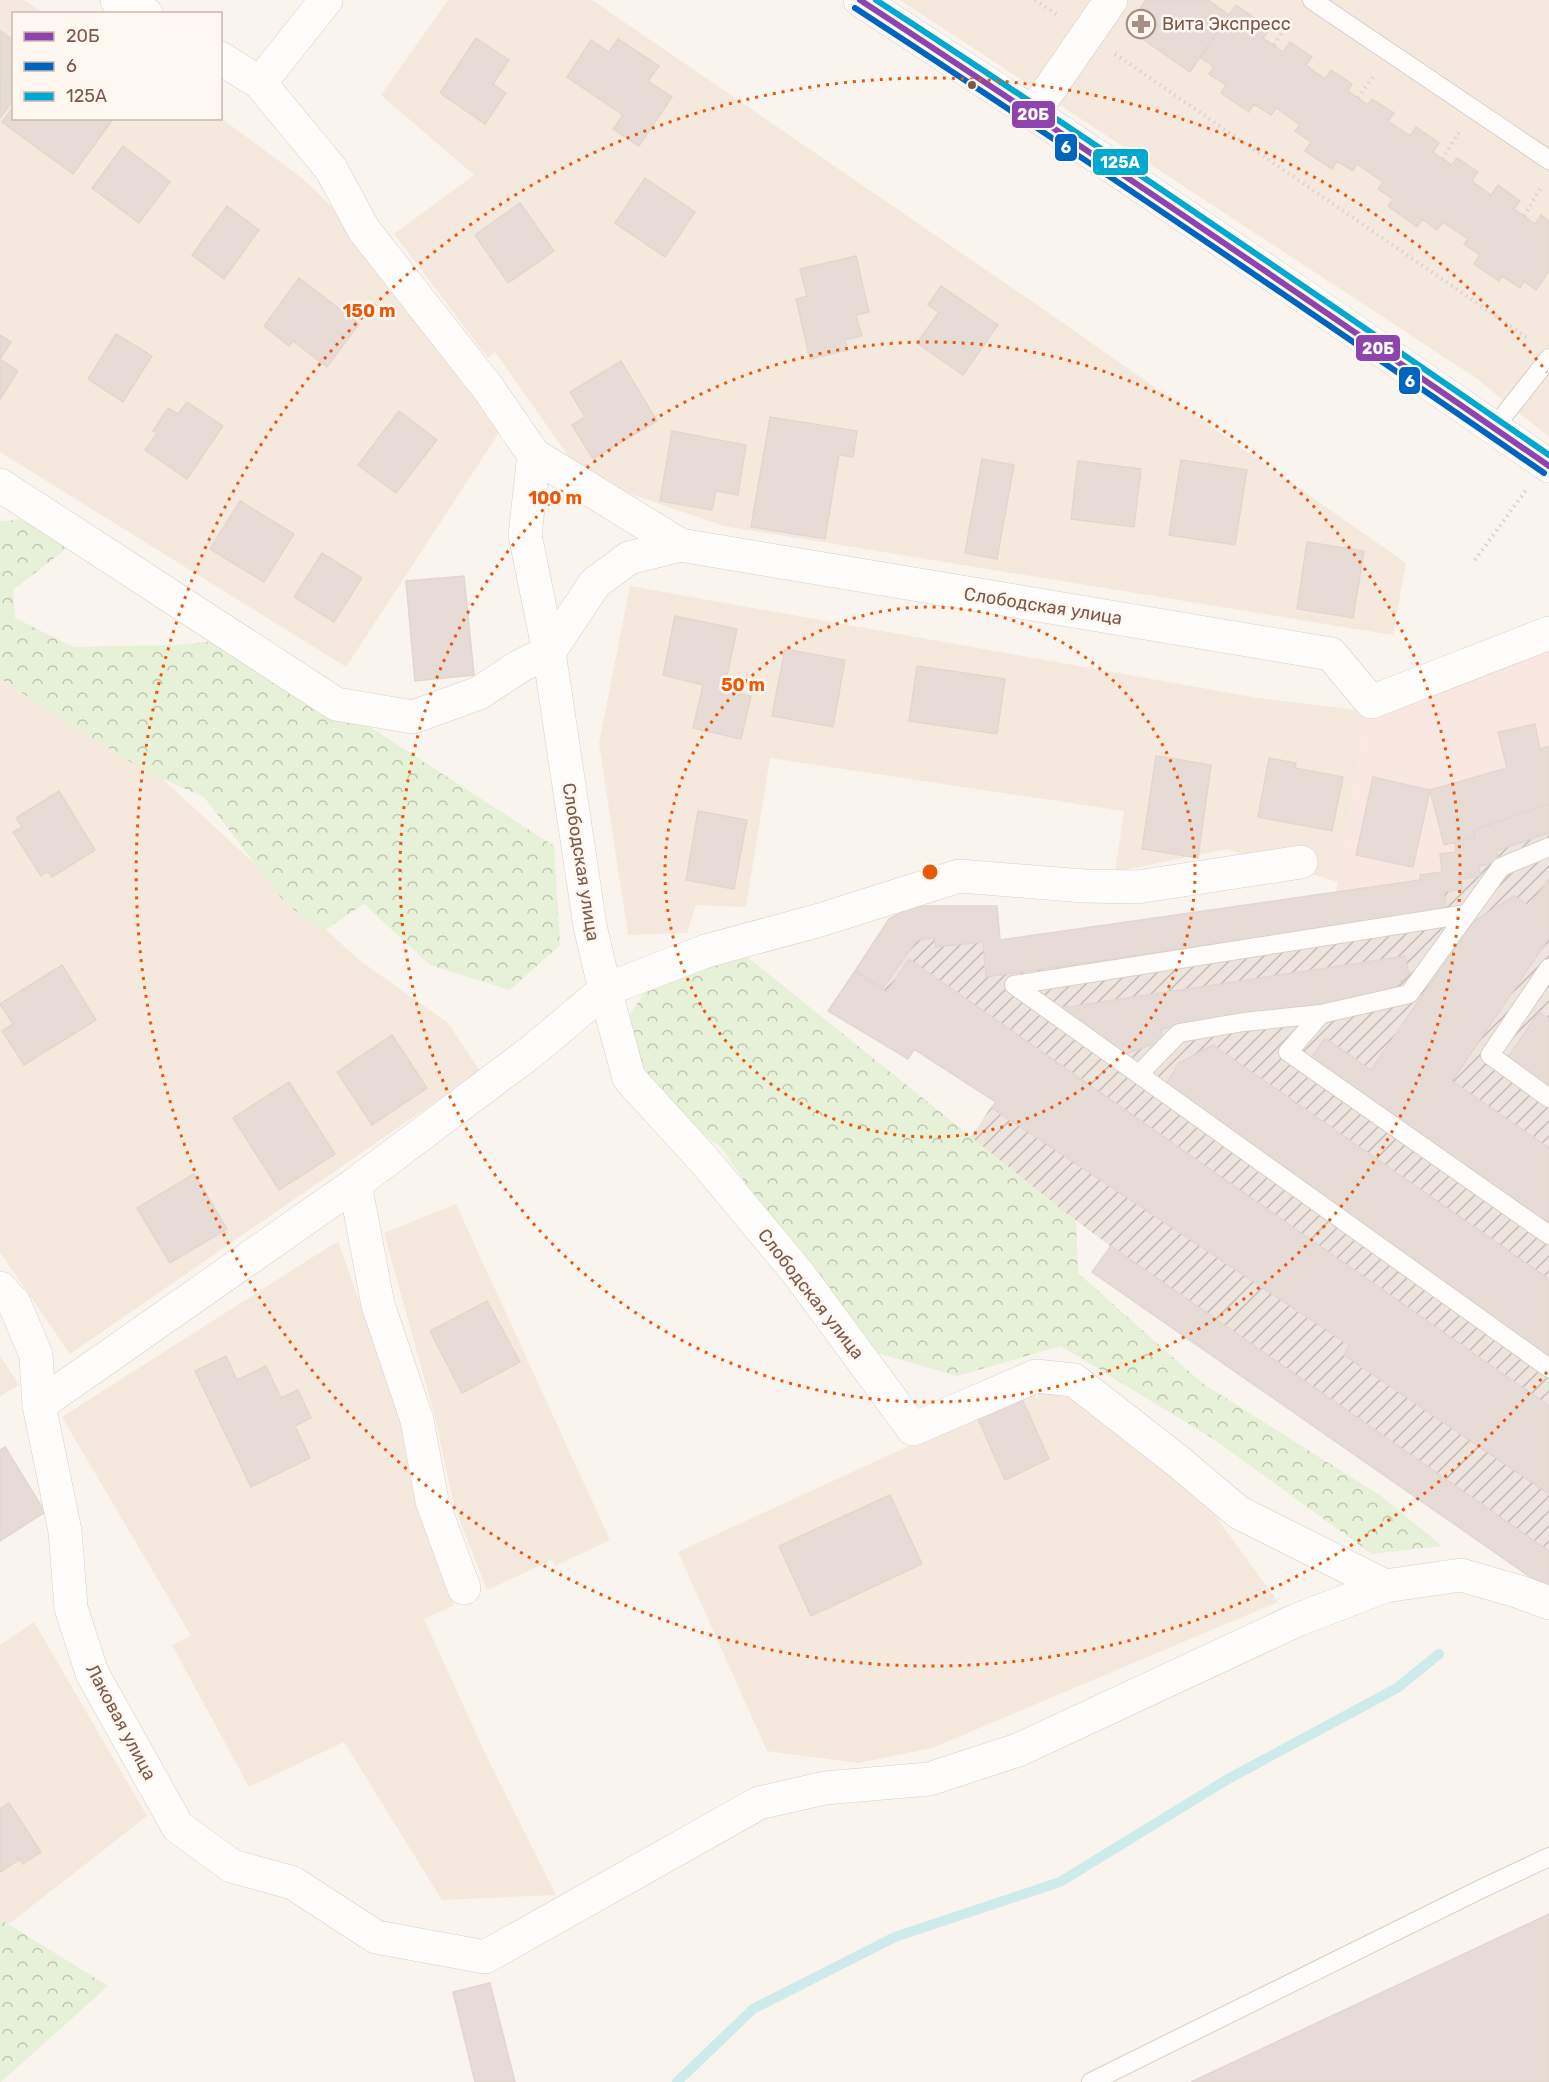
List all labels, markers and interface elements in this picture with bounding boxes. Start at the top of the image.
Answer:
pharmacy icon: Вита Экспресс [1125,8,1157,40]
legend [12,12,222,120]
place label: Вита Экспресс [1162,13,1291,35]
text: 20Б [66,25,100,47]
text: 6 [66,55,77,77]
unlabelled marker [966,79,978,91]
text: 125А [66,85,107,107]
line badge: 20Б [1011,100,1056,129]
text: 20Б [1017,105,1049,124]
line badge: 6 [1054,133,1078,162]
text: 6 [1061,138,1071,157]
line badge: 125А [1092,148,1149,176]
text: 125А [1100,153,1141,172]
text: 150 m [342,300,396,322]
line badge: 20Б [1355,334,1401,362]
text: 20Б [1362,339,1394,358]
line badge: 6 [1398,366,1421,395]
text: 6 [1405,372,1415,391]
text: 100 m [528,487,582,509]
street label: Слободская улица [962,583,1124,629]
text: 50 m [721,674,765,696]
street label: Слободская улица [558,781,604,943]
centre of rings [920,862,940,882]
street label: Слободская улица [753,1224,869,1364]
street label: Лаковая улица [81,1660,161,1784]

